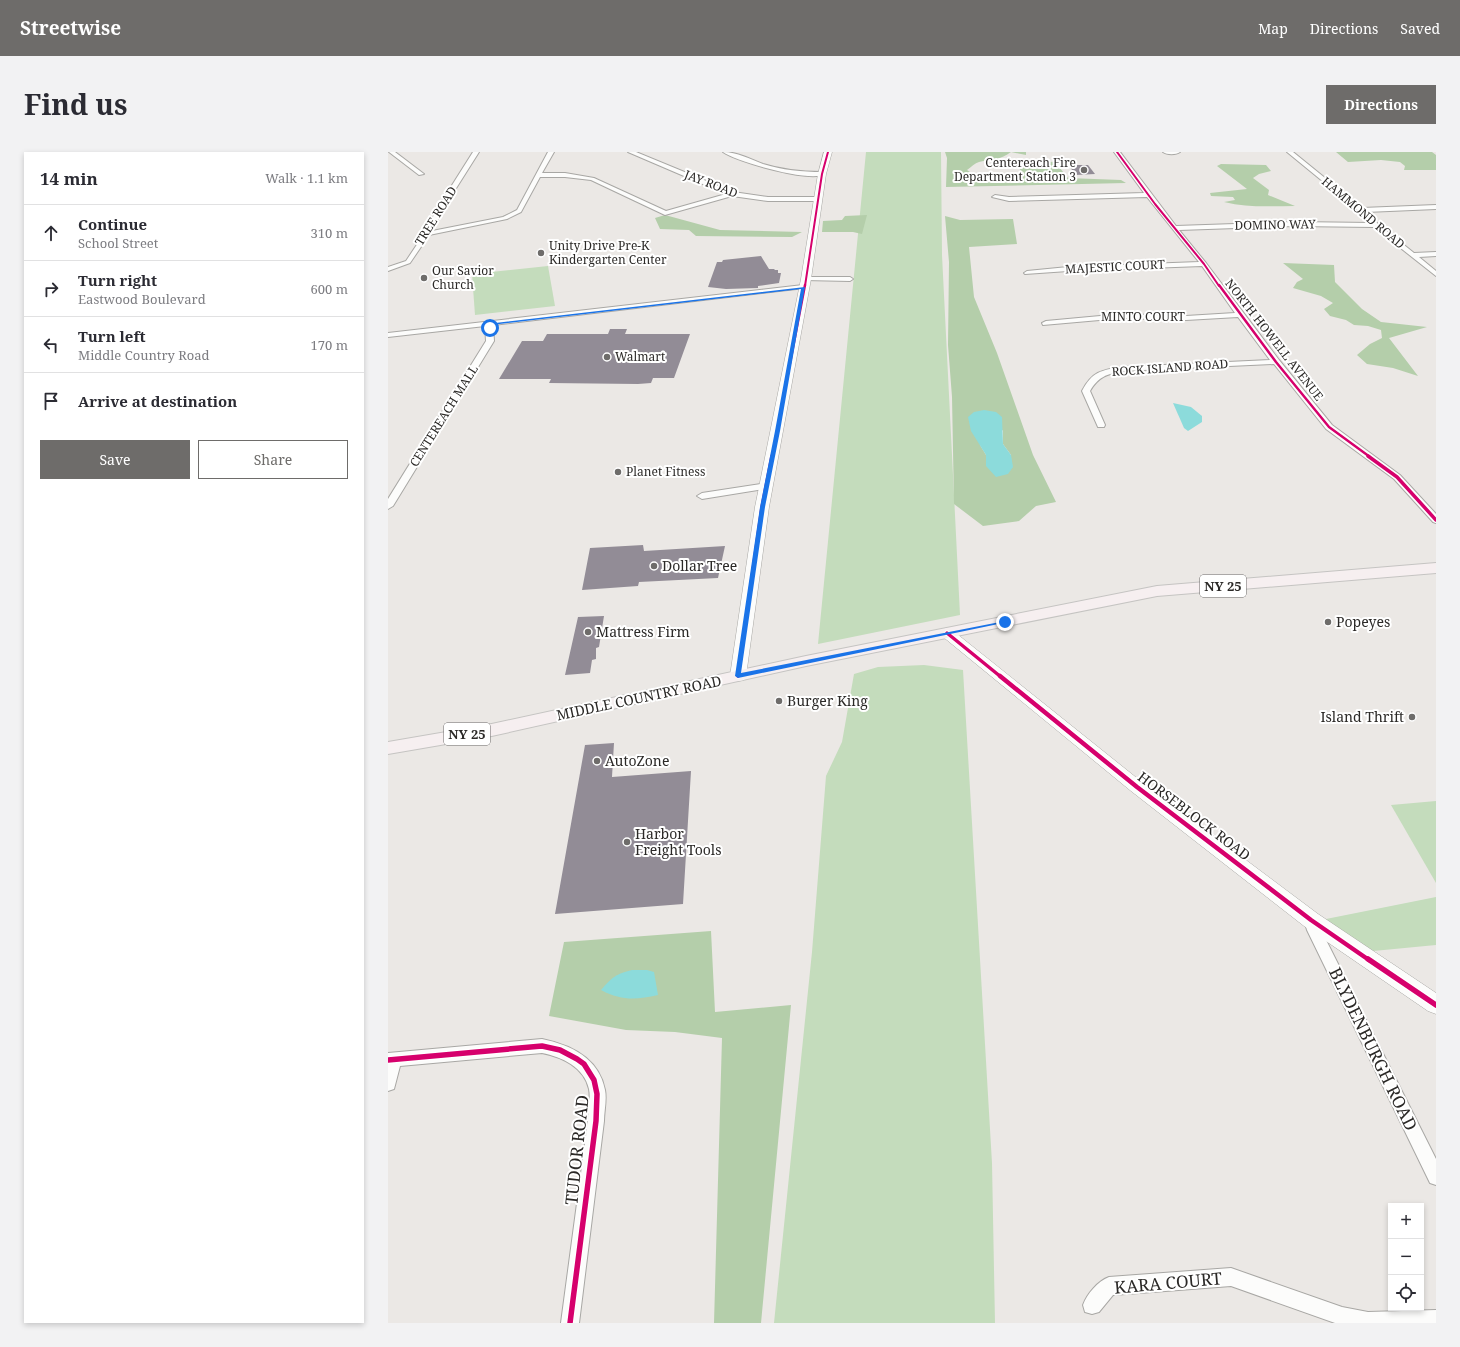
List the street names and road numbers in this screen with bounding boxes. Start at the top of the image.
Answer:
street label: JAY ROAD [681,165,741,202]
street label: HAMMOND ROAD [1318,173,1409,253]
street label: TREE ROAD [411,183,461,249]
street label: DOMINO WAY [1234,215,1316,234]
street label: MAJESTIC COURT [1065,255,1166,278]
street label: NORTH HOWELL AVENUE [1221,275,1327,404]
street label: MINTO COURT [1101,308,1186,325]
street label: ROCK ISLAND ROAD [1111,355,1229,380]
street label: CENTEREACH MALL [405,362,482,470]
road number: NY 25 [1200,575,1246,597]
street label: MIDDLE COUNTRY ROAD [555,671,723,724]
road number: NY 25 [444,723,490,745]
street label: HORSEBLOCK ROAD [1134,767,1254,864]
street label: BLYDENBURGH ROAD [1324,963,1423,1134]
street label: TUDOR ROAD [559,1094,594,1206]
street label: KARA COURT [1113,1266,1223,1299]

